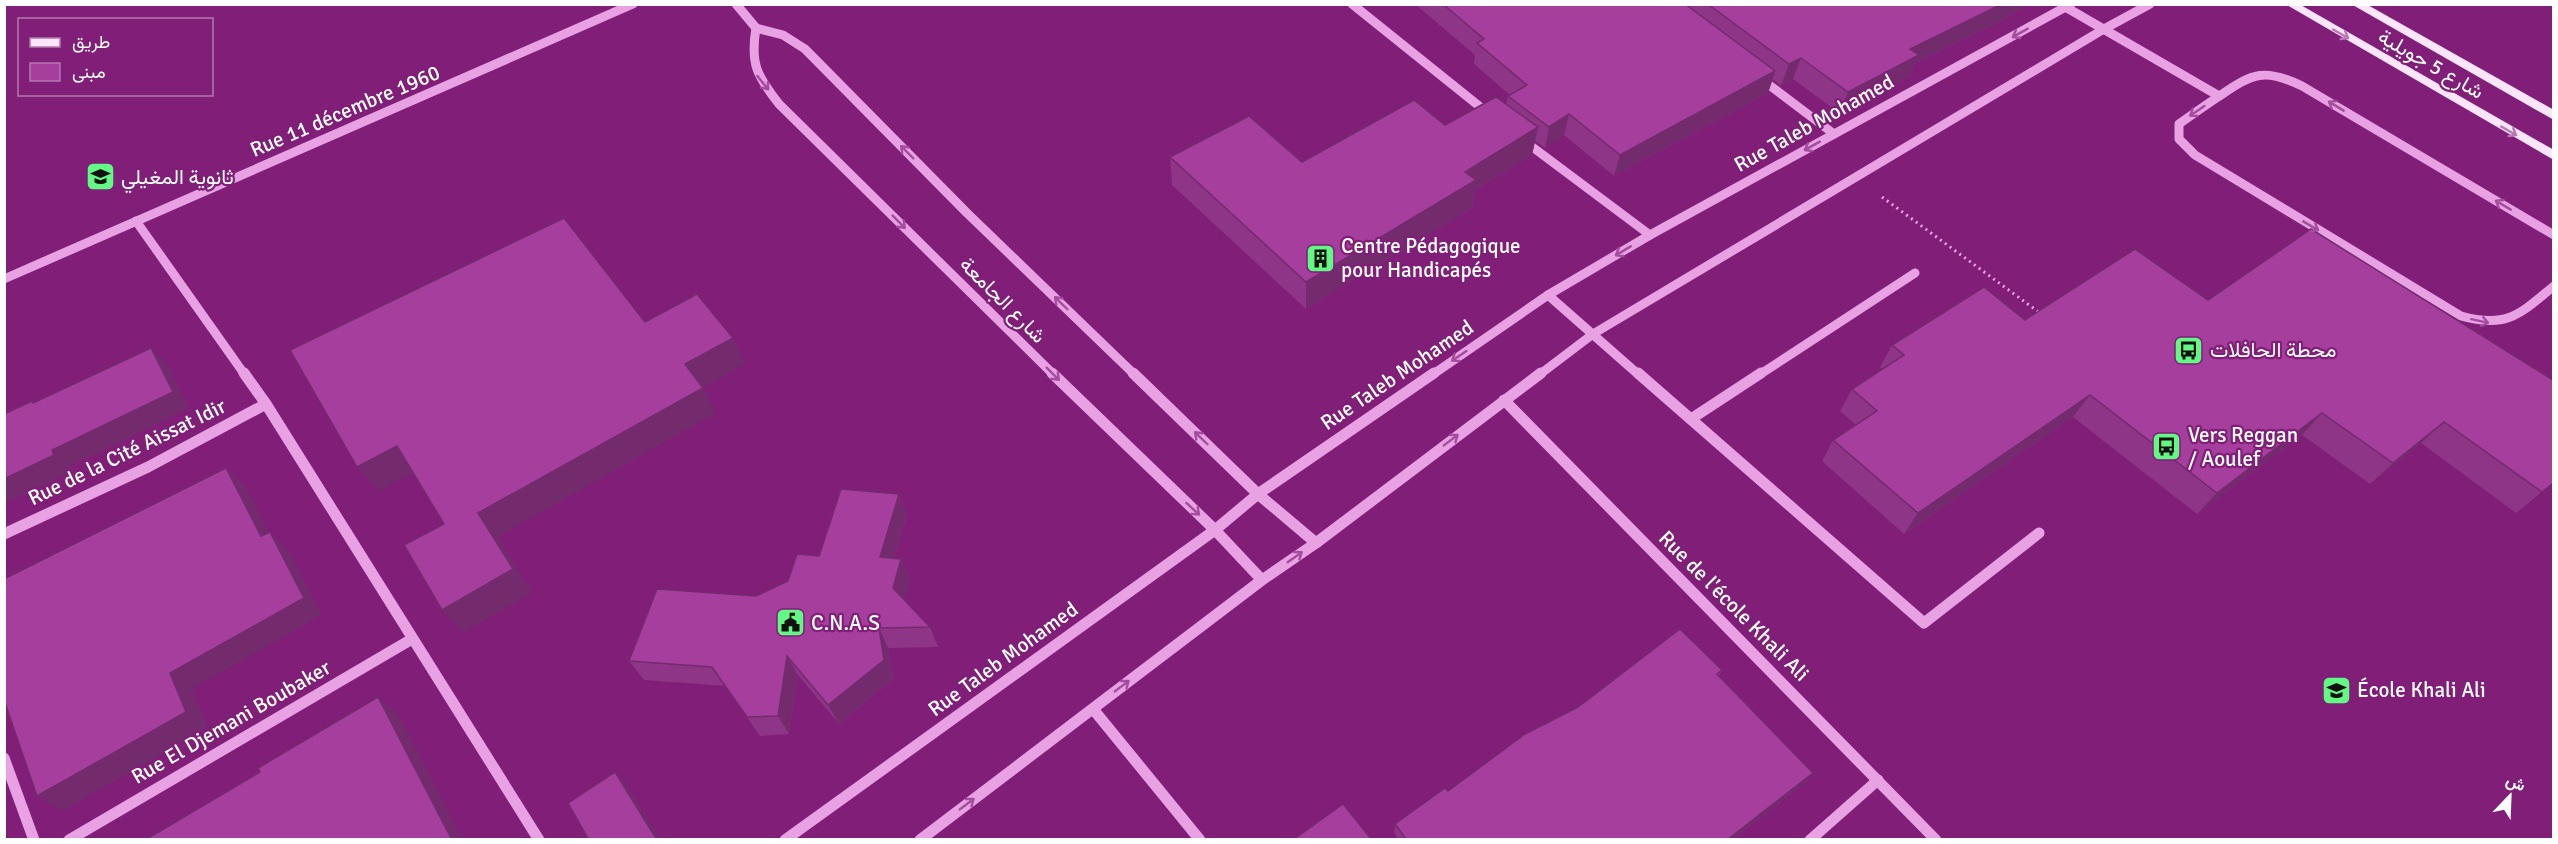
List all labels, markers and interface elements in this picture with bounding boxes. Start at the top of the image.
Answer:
legend [18,18,213,96]
street label: شارع 5 جويلية [2373,23,2489,106]
one-way arrow [2011,28,2029,39]
one-way arrow [2331,29,2349,40]
text: طريق [72,31,110,53]
street label: Rue 11 décembre 1960 [246,59,444,163]
text: مبنى [72,61,106,83]
street label: Rue Taleb Mohamed [1730,68,1898,178]
one-way arrow [756,75,769,91]
one-way arrow [2327,99,2344,111]
one-way arrow [2189,105,2205,117]
one-way arrow [2500,126,2517,138]
one-way arrow [1804,140,1821,152]
one-way arrow [899,144,914,159]
school or university icon: ثانوية المغيلي [84,161,116,193]
place label: ثانوية المغيلي [121,164,234,194]
one-way arrow [2495,199,2512,211]
one-way arrow [891,215,906,230]
one-way arrow [2302,220,2319,232]
place label: Centre Pédagogique pour Handicapés [1341,233,1521,283]
building icon: Centre Pédagogique pour Handicapés [1304,242,1336,274]
one-way arrow [1615,245,1632,257]
street label: شارع الجامعة [954,251,1052,349]
one-way arrow [1053,296,1068,311]
street label: Rue Taleb Mohamed [1316,314,1478,436]
one-way arrow [2470,316,2489,327]
bus stop icon: محطة الحافلات [2173,334,2205,366]
place label: محطة الحافلات [2210,337,2337,363]
one-way arrow [1451,350,1468,362]
one-way arrow [1045,367,1060,382]
street label: Rue de la Cité Aissat Idir [24,393,230,511]
place label: Vers Reggan / Aoulef [2188,422,2298,472]
one-way arrow [1194,431,1209,446]
bus stop icon: Vers Reggan / Aoulef [2151,431,2183,463]
one-way arrow [1443,434,1459,446]
one-way arrow [1186,502,1201,517]
street label: Rue de l'école Khali Ali [1653,525,1815,687]
one-way arrow [1287,551,1303,563]
street label: Rue Taleb Mohamed [923,596,1083,722]
public building icon: C.N.A.S [774,607,806,639]
place label: C.N.A.S [811,610,880,636]
street label: Rue El Djemani Boubaker [127,654,335,790]
school or university icon: École Khali Ali [2320,674,2352,706]
place label: École Khali Ali [2357,677,2486,703]
one-way arrow [1114,680,1130,693]
north arrow [2480,766,2540,826]
text: ش [2503,770,2528,796]
one-way arrow [959,798,975,811]

